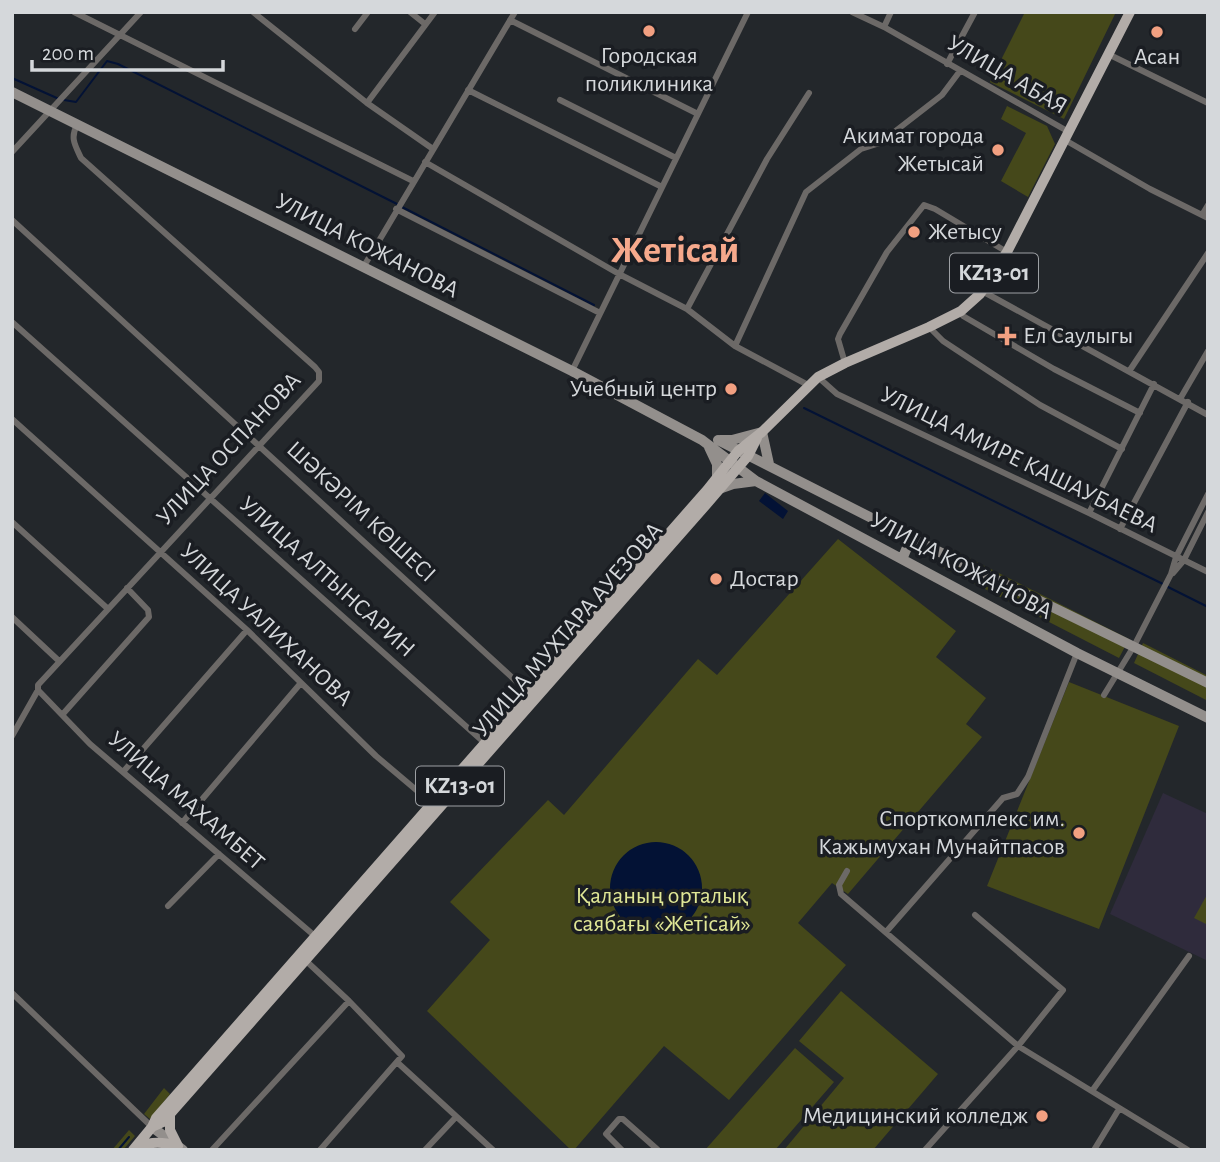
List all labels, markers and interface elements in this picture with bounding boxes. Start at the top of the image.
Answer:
marker: Городская поликлиника [641,23,657,39]
marker: Асан [1149,24,1165,40]
scale bar [32,28,222,72]
street label: УЛИЦА АБАЯ [943,31,1071,119]
text: 200 m [42,43,94,64]
place label: Городская поликлиника [585,44,713,96]
place label: Асан [1134,45,1180,69]
place label: Акимат города Жетысай [843,124,984,176]
marker: Акимат города Жетысай [990,142,1006,158]
street label: УЛИЦА КОЖАНОВА [271,189,463,303]
place label: Жетысу [928,220,1002,244]
marker: Жетысу [906,224,922,240]
district label: Жетісай [611,232,739,270]
road number: KZ13-01 [950,254,1038,292]
place label: Ел Саулыгы [1023,324,1133,348]
marker: Ел Саулыгы [997,326,1017,346]
street label: УЛИЦА ОСПАНОВА [152,368,306,530]
place label: Учебный центр [570,377,717,401]
marker: Учебный центр [723,381,739,397]
street label: УЛИЦА АМИРЕ КАШАУБАЕВА [877,382,1161,538]
street label: ШӘКӘРІМ КӨШЕСІ [282,437,440,587]
street label: УЛИЦА АЛТЫНСАРИН [235,492,419,662]
street label: УЛИЦА КОЖАНОВА [866,508,1056,624]
street label: УЛИЦА МУХТАРА АУЕЗОВА [469,518,667,742]
street label: УЛИЦА УАЛИХАНОВА [175,539,357,711]
place label: Достар [730,567,799,591]
marker: Достар [708,571,724,587]
street label: УЛИЦА МАХАМБЕТ [103,727,269,875]
road number: KZ13-01 [416,766,504,806]
place label: Спорткомплекс им. Кажымухан Мунайтпасов [818,807,1065,859]
marker: Спорткомплекс им. Кажымухан Мунайтпасов [1071,825,1087,841]
park label: Қаланың орталық саябағы «Жетісай» [573,884,751,936]
place label: Медицинский колледж [803,1104,1028,1128]
marker: Медицинский колледж [1034,1108,1050,1124]

